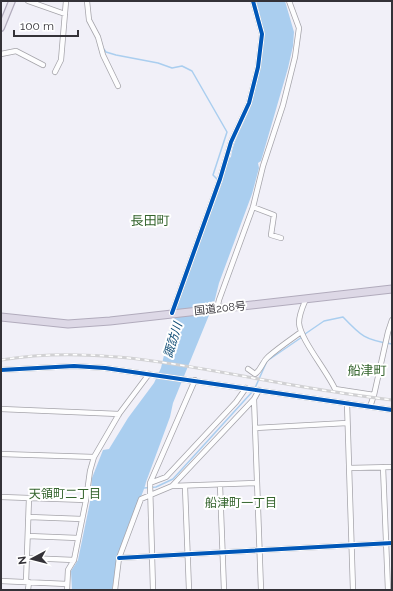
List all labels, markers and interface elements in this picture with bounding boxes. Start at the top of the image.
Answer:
scale bar [14,12,78,38]
text: 100 m [20,19,54,33]
district label: 長田町 [130,213,170,228]
street label: 国道208号 [194,299,247,318]
water label: 諏訪川 [161,319,186,359]
district label: 船津町 [347,363,387,378]
district label: 天領町二丁目 [29,487,101,501]
district label: 船津町一丁目 [205,496,277,510]
north arrow [12,539,52,579]
text: N [16,555,30,565]

